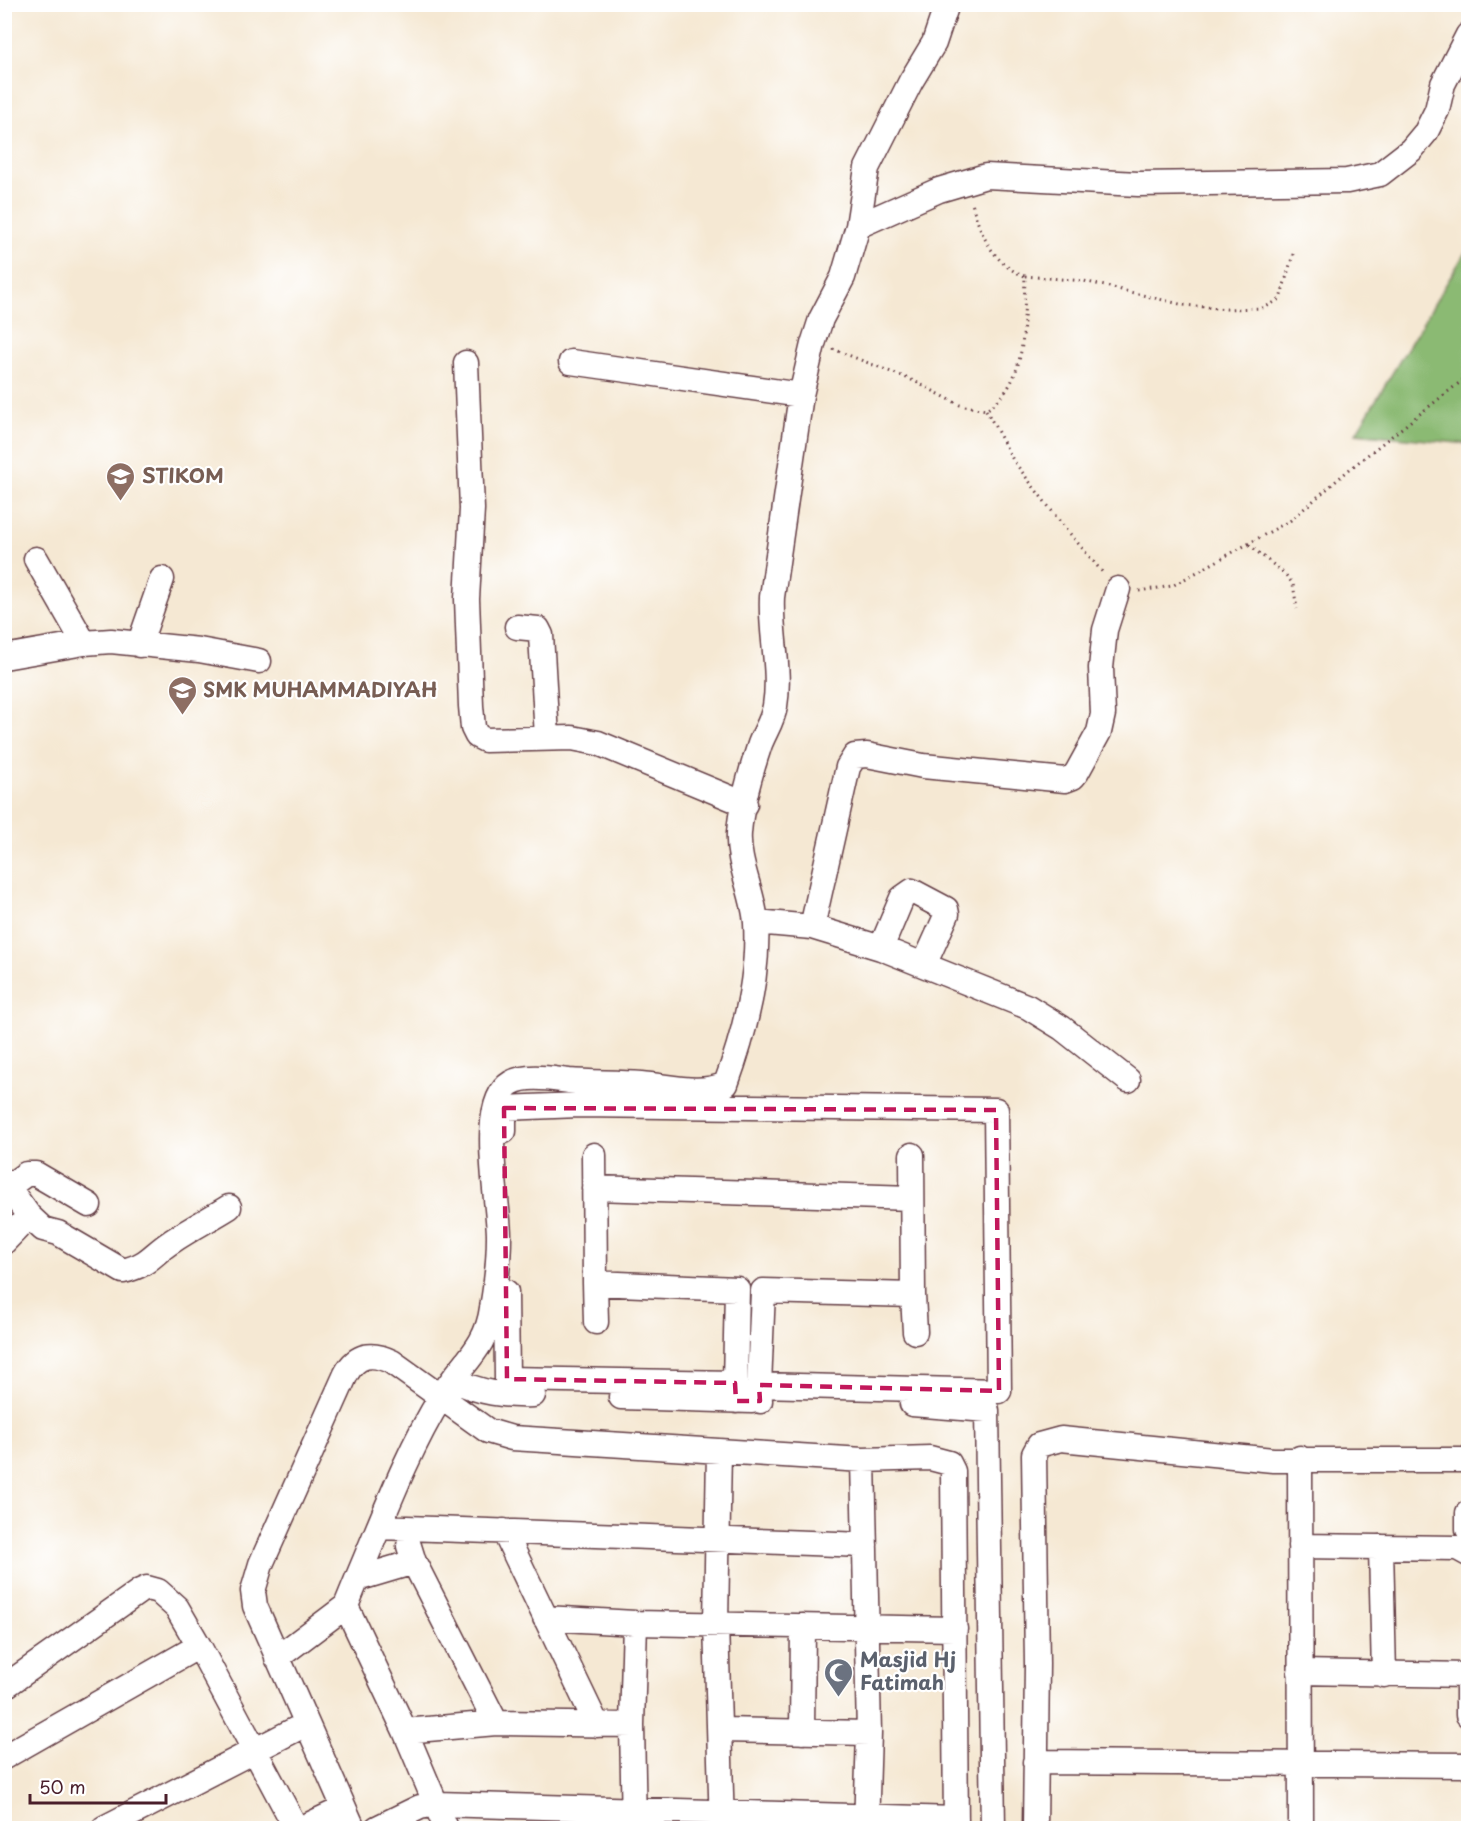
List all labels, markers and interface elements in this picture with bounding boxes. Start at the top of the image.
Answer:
school or university icon: STIKOM [105,460,137,502]
place label: STIKOM [142,460,224,490]
school or university icon: SMK MUHAMMADIYAH [166,674,198,716]
place label: SMK MUHAMMADIYAH [203,674,438,704]
place label: Masjid Hj Fatimah [860,1644,956,1697]
mosque icon: Masjid Hj Fatimah [823,1656,855,1698]
scale bar [30,1767,166,1805]
text: 50 m [39,1773,86,1800]

